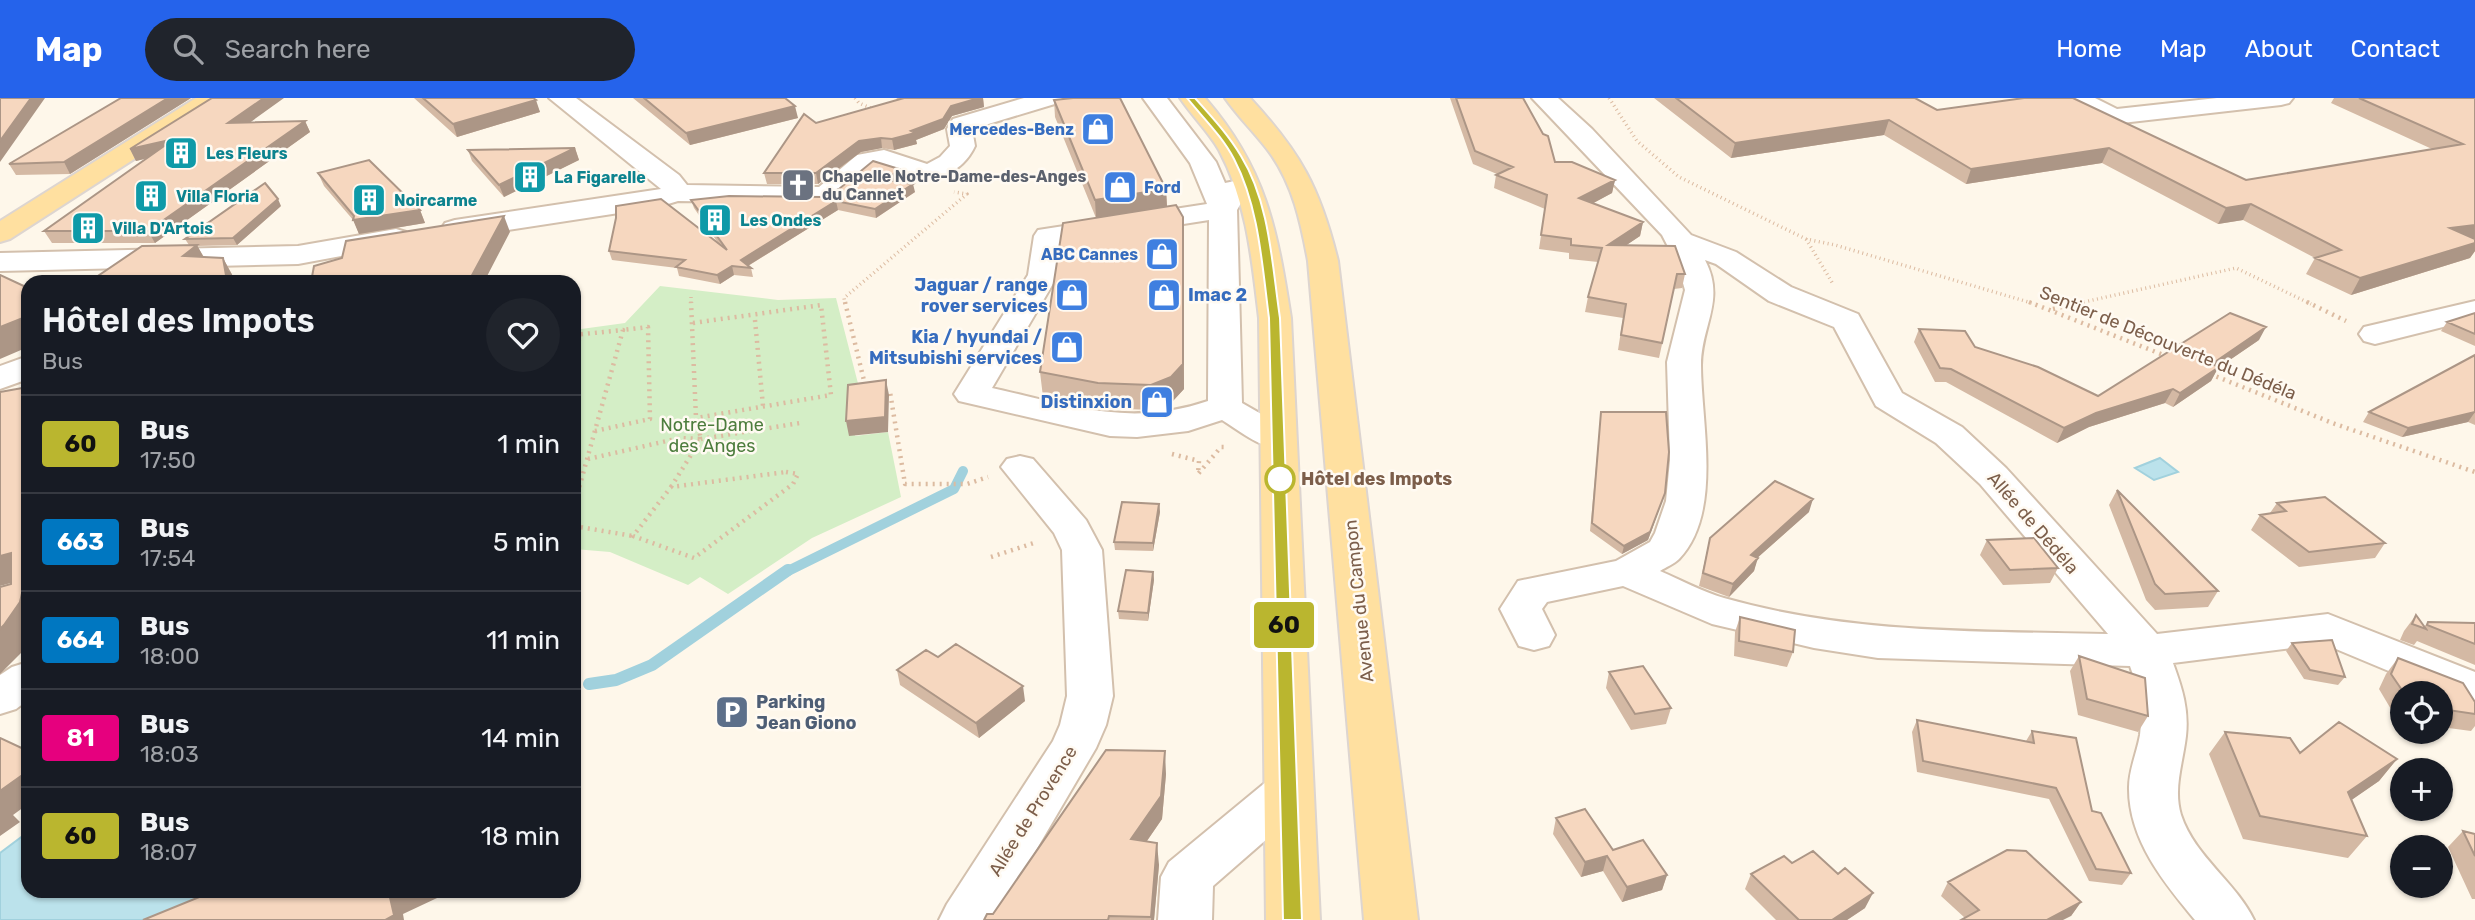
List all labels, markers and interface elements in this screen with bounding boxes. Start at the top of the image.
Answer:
search box [145,18,635,81]
text: Map [35,30,103,69]
icon: search [169,30,207,68]
text: Search here [225,34,370,65]
text: Home [2056,35,2122,63]
text: Map [2160,35,2207,63]
text: About [2245,35,2313,63]
text: Contact [2351,35,2440,63]
shop icon: Mercedes-Benz [1079,110,1117,148]
place label: Mercedes-Benz [949,120,1074,139]
building icon: Les Fleurs [162,134,200,172]
place label: Les Fleurs [206,144,288,163]
building icon: La Figarelle [511,158,549,196]
church icon: Chapelle Notre-Dame-des-Anges du Cannet [779,166,817,204]
place label: Chapelle Notre-Dame-des-Anges du Cannet [822,167,1086,204]
place label: La Figarelle [554,168,646,187]
shop icon: Ford [1101,168,1139,206]
building icon: Villa Floria [132,177,170,215]
place label: Ford [1144,178,1181,197]
building icon: Noircarme [350,181,388,219]
place label: Villa Floria [176,187,259,206]
place label: Noircarme [394,191,477,210]
building icon: Les Ondes [696,201,734,239]
building icon: Villa D'Artois [69,209,107,247]
place label: Les Ondes [740,211,822,230]
place label: Villa D'Artois [112,219,213,238]
shop icon: ABC Cannes [1143,235,1181,273]
place label: ABC Cannes [1041,245,1138,264]
place label: Jaguar / range rover services [914,274,1048,317]
shop icon: Jaguar / range rover services [1053,276,1091,314]
shop icon: Imac 2 [1145,276,1183,314]
street label: Sentier de Découverte du Dédéla [2036,281,2300,405]
place label: Imac 2 [1188,284,1247,306]
button: heart [486,298,560,372]
text: Hôtel des Impots [42,301,315,340]
place label: Kia / hyundai / Mitsubishi services [869,326,1042,369]
shop icon: Kia / hyundai / Mitsubishi services [1048,328,1086,366]
text: Bus [42,347,83,375]
shop icon: Distinxion [1138,383,1176,421]
place label: Distinxion [1041,391,1132,413]
park label: Notre-Dame des Anges [660,414,764,457]
text: Bus [140,415,189,446]
text: 1 min [497,429,560,460]
text: 60 [65,430,96,458]
text: 17:50 [140,446,196,474]
marker: Hôtel des Impots [1265,464,1295,494]
street label: Allée de Dédéla [1983,467,2083,579]
place label: Hôtel des Impots [1301,468,1452,490]
text: Bus [140,513,189,544]
street label: Avenue du Campon [1340,519,1378,683]
text: 5 min [493,527,560,558]
text: 663 [57,528,104,556]
text: 17:54 [140,544,195,572]
line badge: 60 [1252,602,1316,648]
text: Bus [140,611,189,642]
text: 60 [1268,611,1300,639]
text: 11 min [486,625,560,656]
text: 664 [57,626,104,654]
text: 18:00 [140,642,200,670]
map controls [2390,681,2453,898]
button: locate [2390,681,2453,744]
place label: Parking Jean Giono [756,691,856,734]
parking icon: Parking Jean Giono [713,693,751,731]
text: Bus [140,709,189,740]
text: 14 min [481,723,560,754]
text: 81 [66,724,95,752]
text: 18:03 [140,740,199,768]
street label: Allée de Provence [984,742,1082,880]
button: + [2390,758,2453,821]
text: Bus [140,807,189,838]
text: 18 min [481,821,560,852]
text: 60 [65,822,96,850]
button: − [2390,835,2453,898]
text: 18:07 [140,838,197,866]

